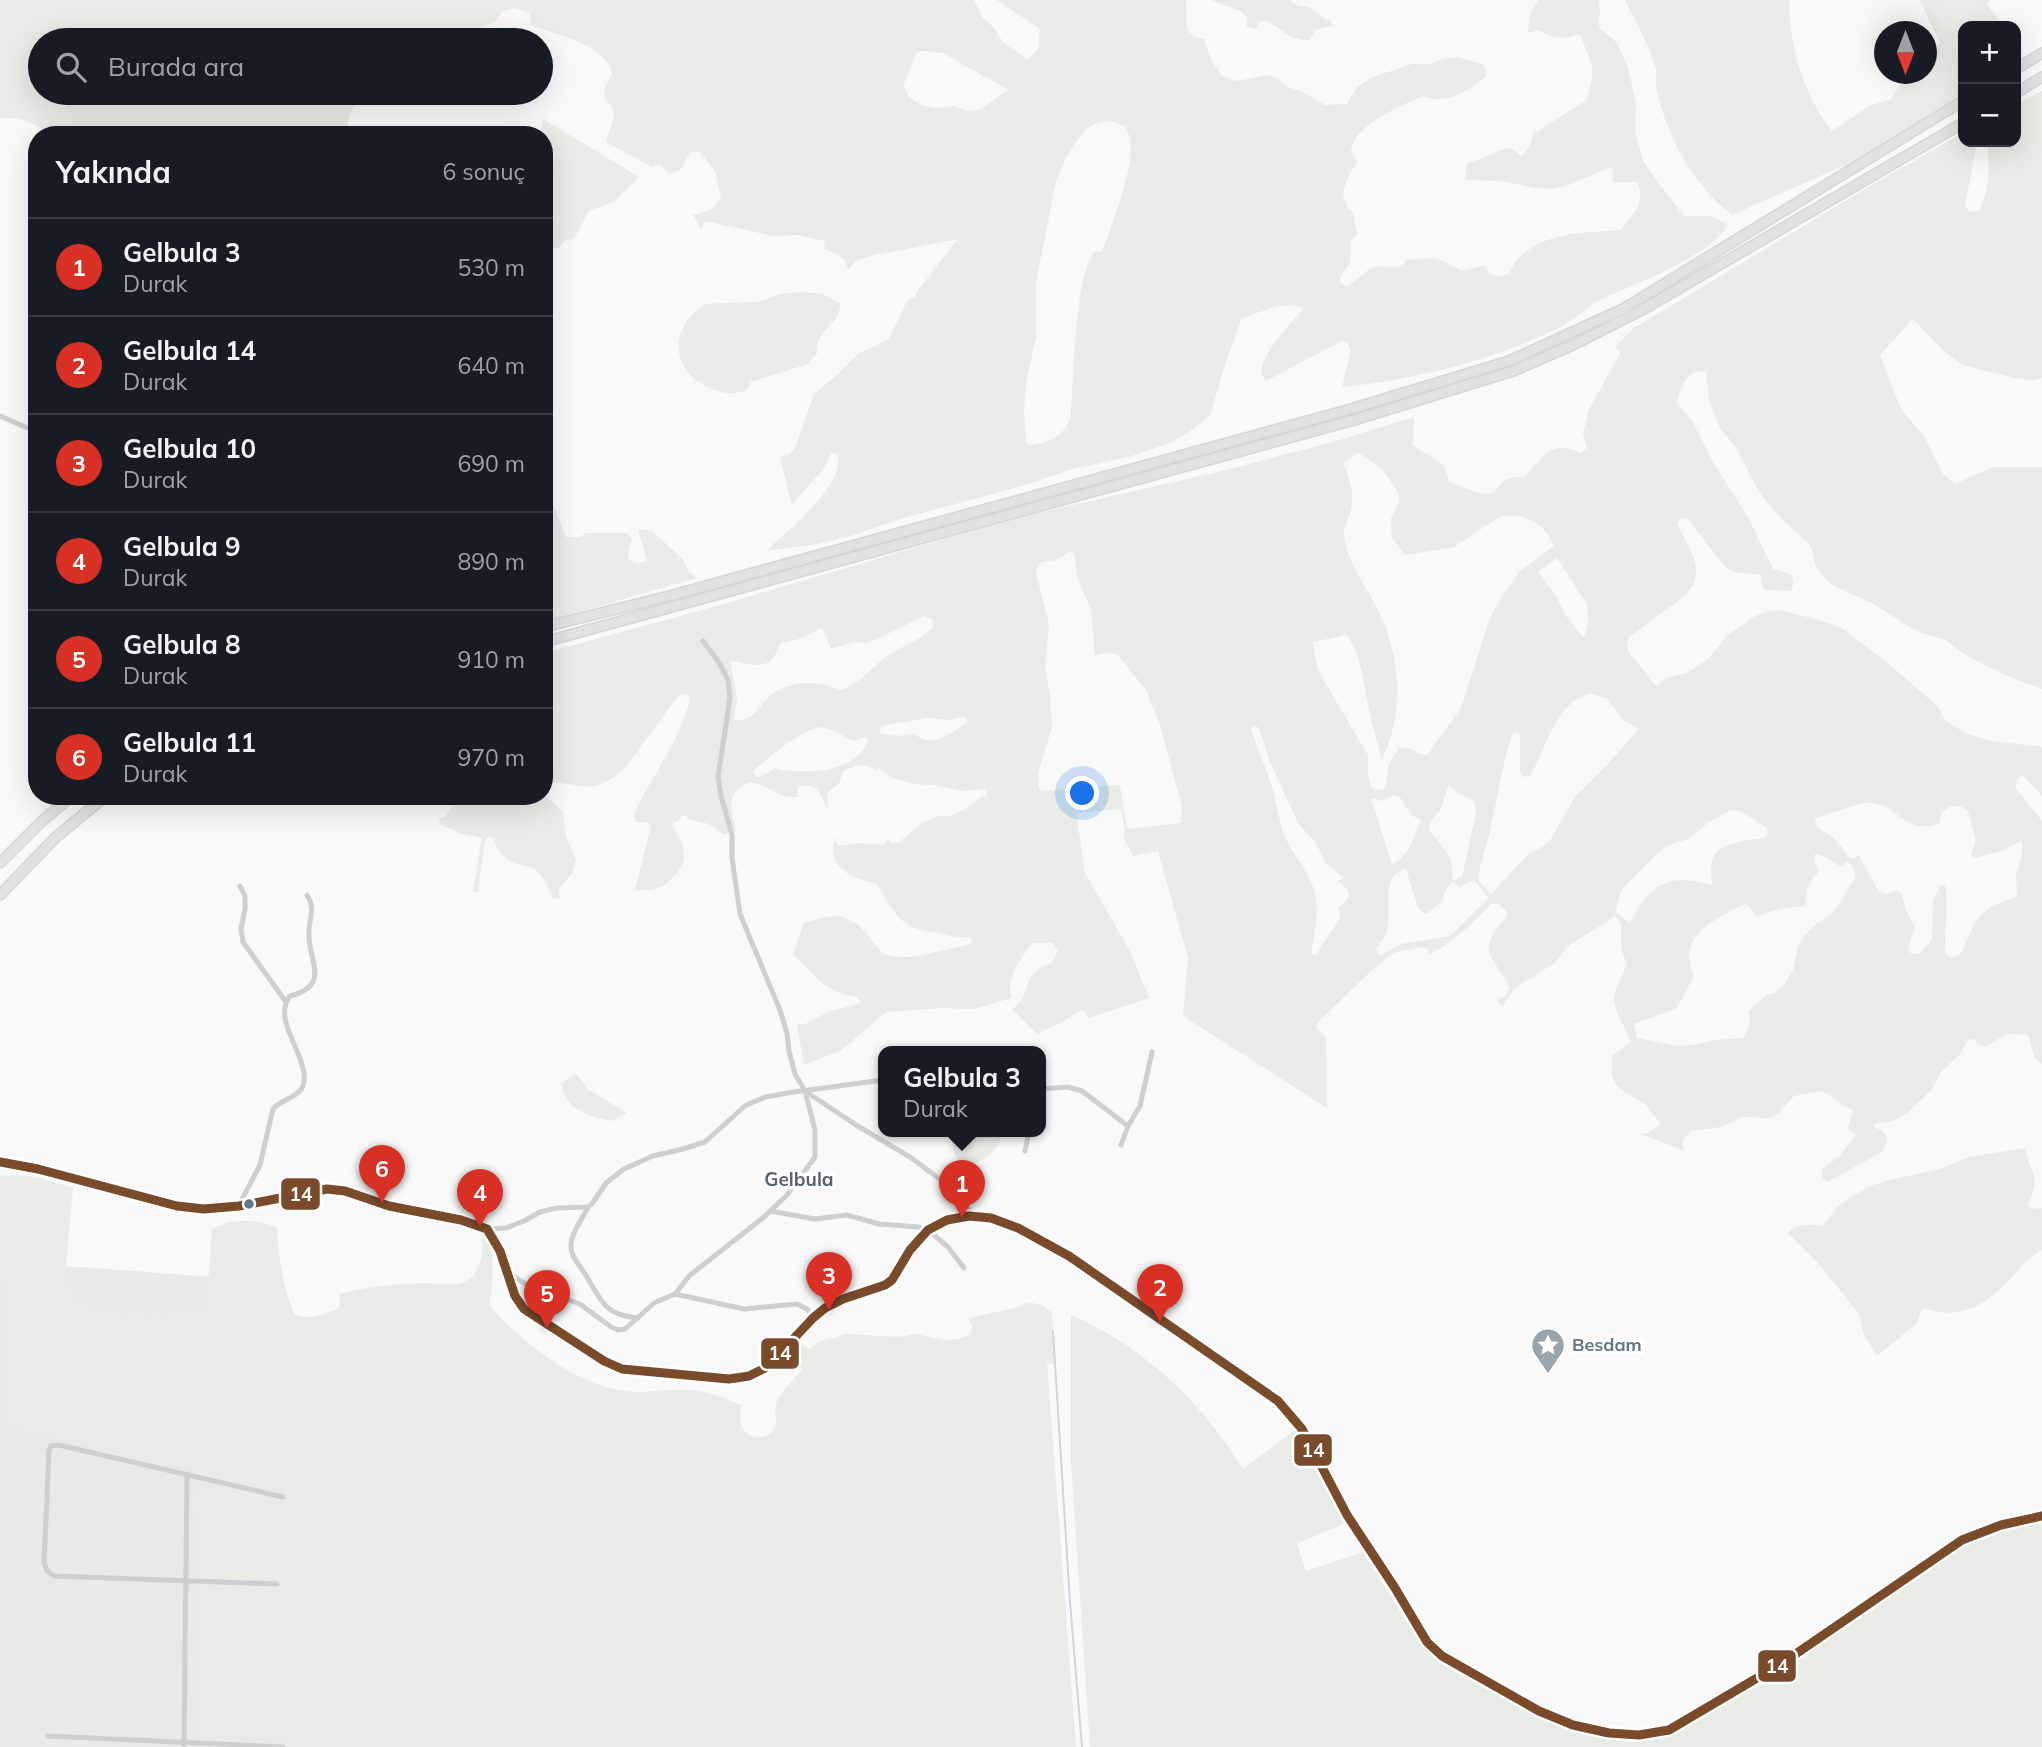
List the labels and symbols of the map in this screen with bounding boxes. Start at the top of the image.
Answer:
north arrow [1874,21,1937,84]
your location [1065,776,1099,810]
pin: 6 [359,1145,405,1203]
pin: 1 [939,1160,985,1218]
district label: Gelbula [764,1167,834,1191]
pin: 4 [457,1169,503,1227]
line badge: 14 [280,1177,321,1211]
text: 14 [290,1182,313,1206]
unlabelled marker [242,1197,256,1211]
pin: 3 [806,1252,852,1310]
pin: 2 [1137,1264,1183,1322]
pin: 5 [524,1270,570,1328]
place icon: Besdam [1529,1326,1567,1375]
place label: Besdam [1572,1333,1642,1356]
line badge: 14 [760,1337,800,1370]
text: 14 [769,1341,792,1365]
line badge: 14 [1293,1433,1333,1467]
text: 14 [1302,1438,1325,1462]
line badge: 14 [1757,1649,1797,1683]
text: 14 [1766,1654,1789,1678]

